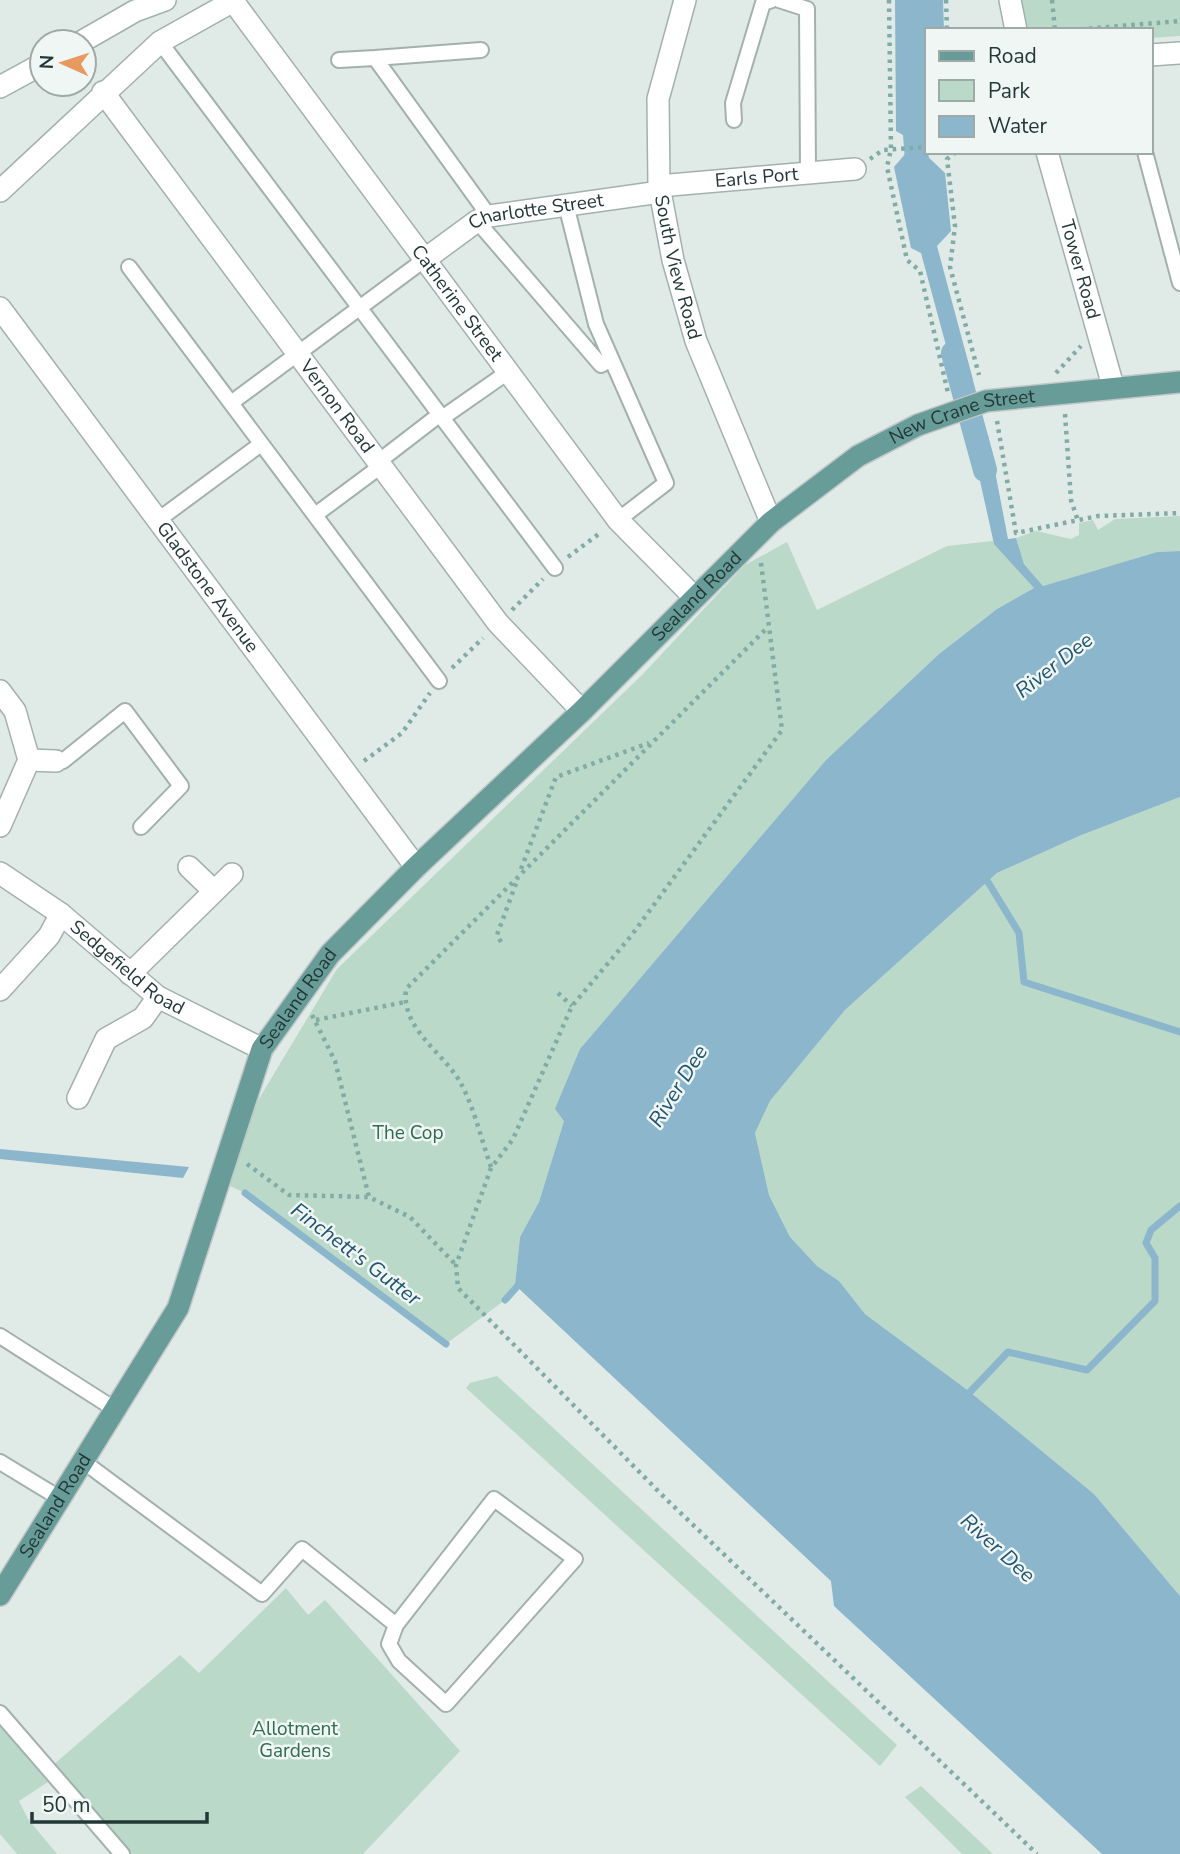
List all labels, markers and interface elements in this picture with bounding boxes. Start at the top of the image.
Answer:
north arrow [28,28,98,98]
legend [925,28,1152,154]
text: Road [988,42,1037,70]
text: N [34,54,60,70]
text: Park [988,77,1030,105]
text: Water [988,112,1047,140]
street label: Earls Port [714,161,800,194]
street label: Charlotte Street [463,187,605,236]
street label: South View Road [648,193,708,342]
street label: Tower Road [1054,217,1107,322]
street label: Catherine Street [405,239,509,367]
street label: Vernon Road [293,354,380,458]
street label: New Crane Street [884,383,1036,451]
street label: Gladstone Avenue [150,516,265,658]
street label: Sealand Road [645,545,748,648]
water label: River Dee [1009,626,1099,704]
street label: Sedgefield Road [64,914,189,1021]
street label: Sealand Road [253,943,343,1054]
water label: River Dee [642,1040,714,1132]
park label: The Cop [373,1120,443,1146]
water label: Finchett's Gutter [285,1196,427,1312]
street label: Sealand Road [13,1449,98,1563]
water label: River Dee [955,1507,1041,1589]
park label: Allotment Gardens [252,1716,338,1764]
scale bar [32,1780,206,1824]
text: 50 m [42,1791,91,1819]

